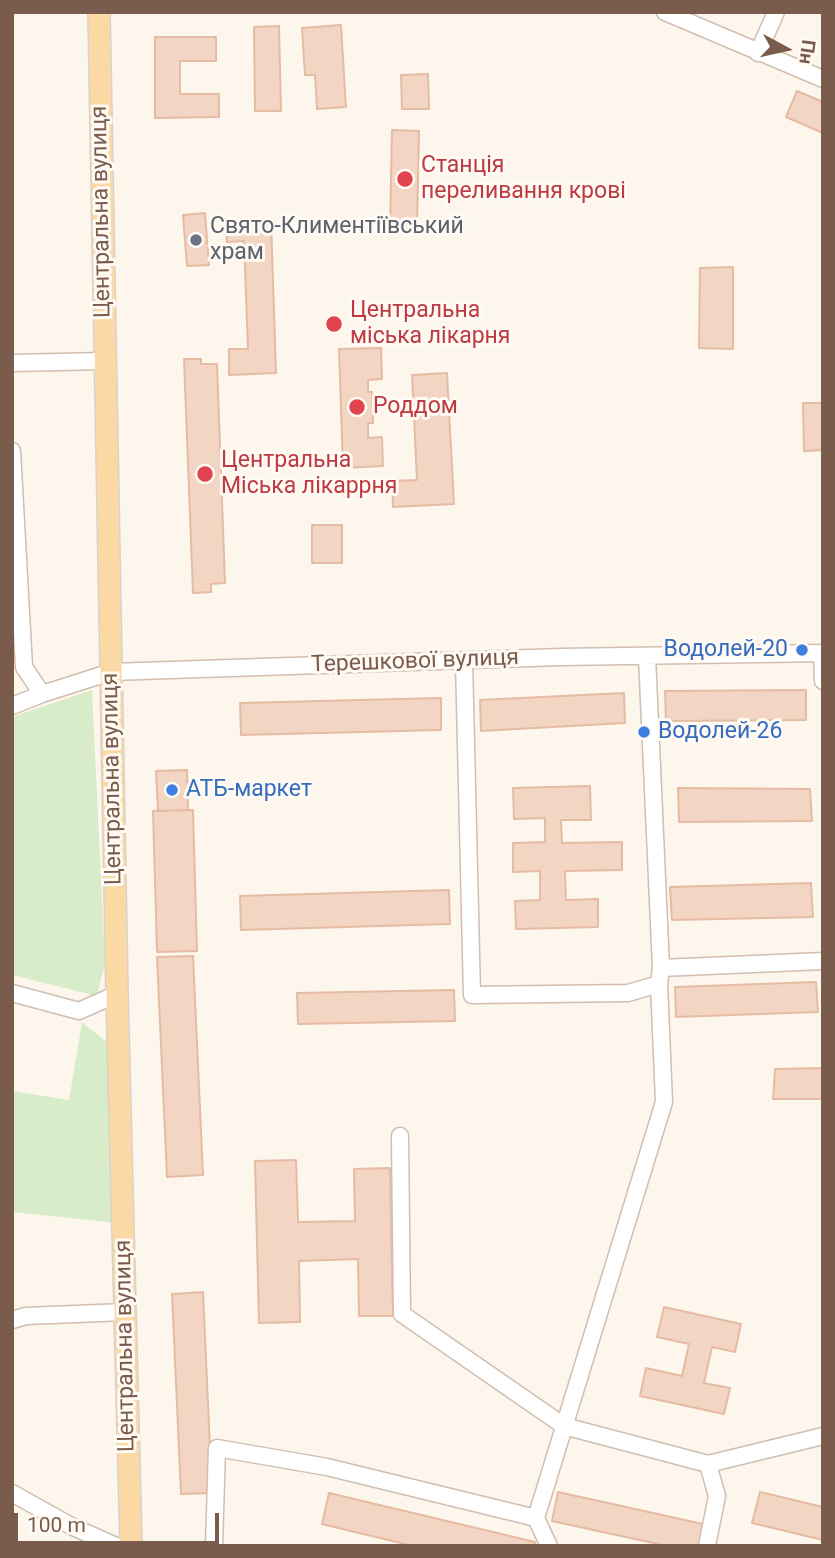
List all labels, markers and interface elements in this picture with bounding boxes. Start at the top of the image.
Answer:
north arrow [751,14,821,84]
text: Пн [794,38,820,66]
street label: Центральна вулиця [86,106,118,318]
place label: Станція переливання крові [421,152,626,206]
marker: Станція переливання крові [395,169,415,189]
place label: Свято-Климентіївський храм [210,213,464,267]
marker: Свято-Климентіївський храм [188,232,204,248]
place label: Центральна міська лікарня [350,297,510,351]
marker: Центральна міська лікарня [324,314,344,334]
place label: Роддом [373,393,458,421]
marker: Роддом [347,397,367,417]
place label: Центральна Міська лікаррня [221,447,397,501]
marker: Центральна Міська лікаррня [195,464,215,484]
place label: Водолей-20 [664,636,788,664]
marker: Водолей-20 [794,642,810,658]
street label: Терешкової вулиця [311,645,519,679]
street label: Центральна вулиця [97,673,129,885]
place label: Водолей-26 [658,718,782,746]
marker: Водолей-26 [636,724,652,740]
place label: АТБ-маркет [186,776,312,804]
marker: АТБ-маркет [164,782,180,798]
street label: Центральна вулиця [110,1240,142,1452]
scale bar [18,1498,222,1542]
text: 100 m [27,1513,86,1537]

